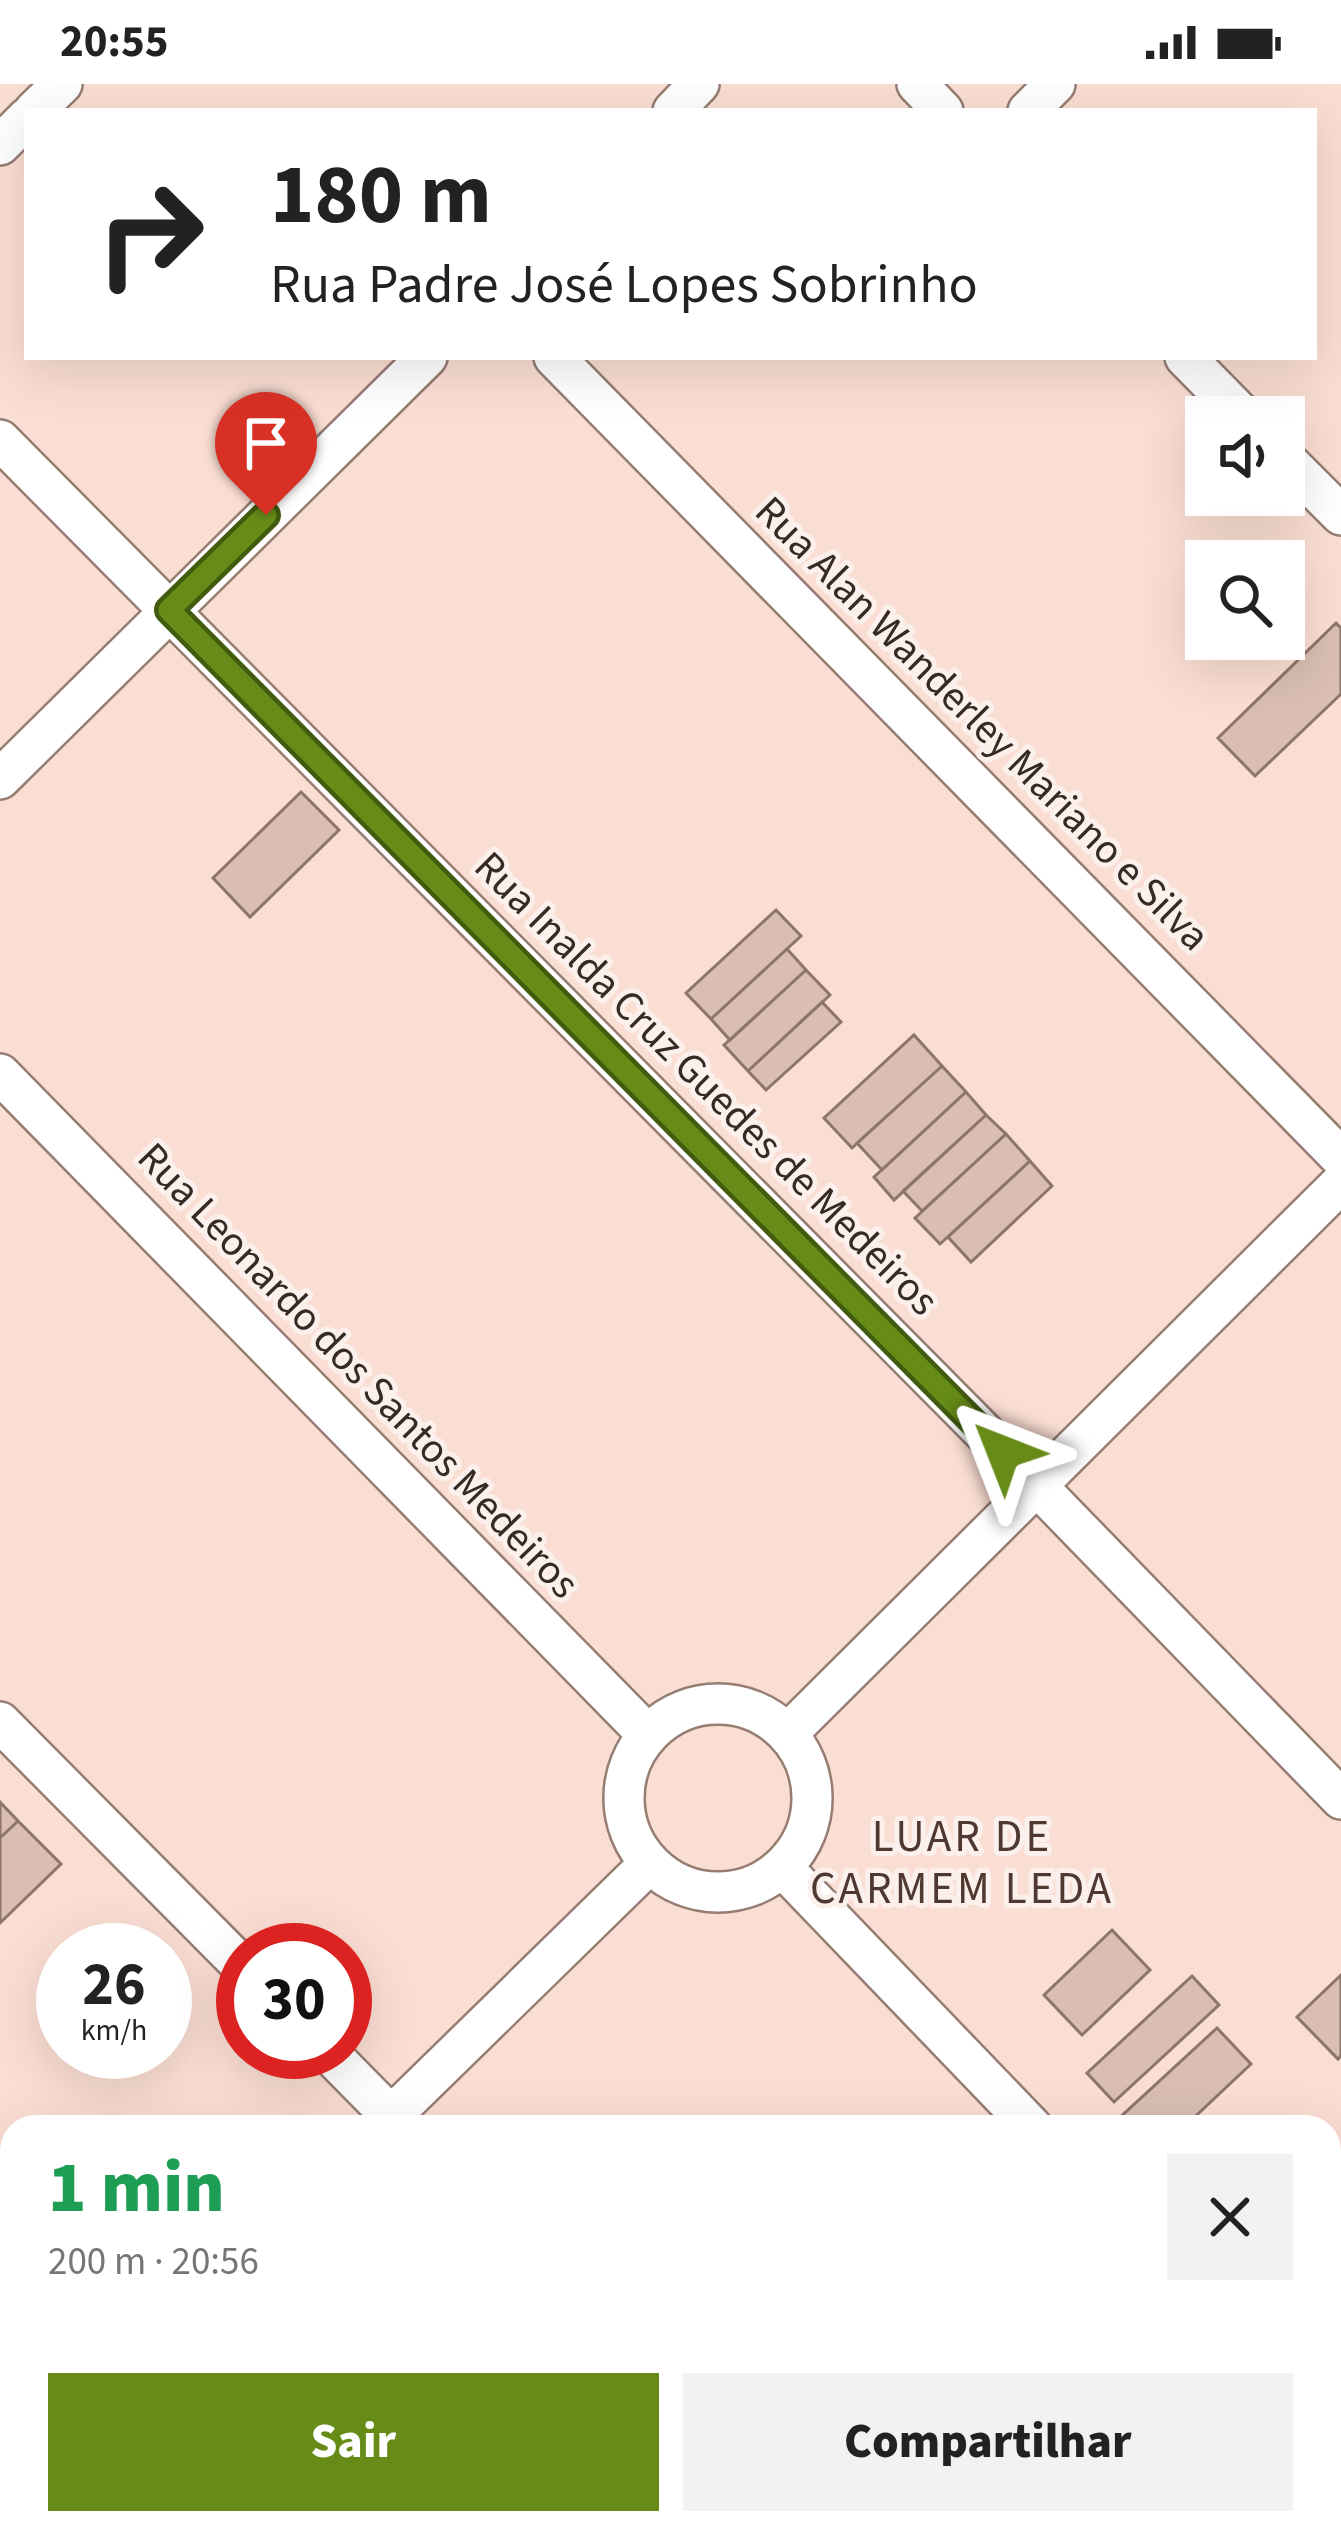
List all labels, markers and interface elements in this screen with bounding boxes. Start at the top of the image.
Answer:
text: 20:55 [60,10,169,74]
text: 180 m [270,136,492,256]
icon: right [72,156,228,312]
text: Rua Padre José Lopes Sobrinho [270,247,978,324]
pin [215,392,317,515]
map controls [1185,396,1305,660]
button: sound [1185,396,1305,516]
icon: arrive [233,410,299,476]
street label: Rua Alan Wanderley Mariano e Silva [741,483,1223,965]
button: search [1185,540,1305,660]
street label: Rua Inalda Cruz Guedes de Medeiros [460,838,952,1330]
street label: Rua Leonardo dos Santos Medeiros [123,1129,593,1613]
position arrow [940,1389,1066,1515]
district label: LUAR DE CARMEM LEDA [810,1805,1114,1921]
speed limit sign: 30 [216,1923,372,2079]
text: 26 [82,1943,146,2028]
text: km/h [81,2009,147,2052]
text: 1 min [48,2137,225,2240]
button: close [1167,2154,1293,2280]
text: 200 m · 20:56 [48,2234,259,2290]
button: Sair [48,2373,659,2511]
button: Compartilhar [683,2373,1293,2511]

